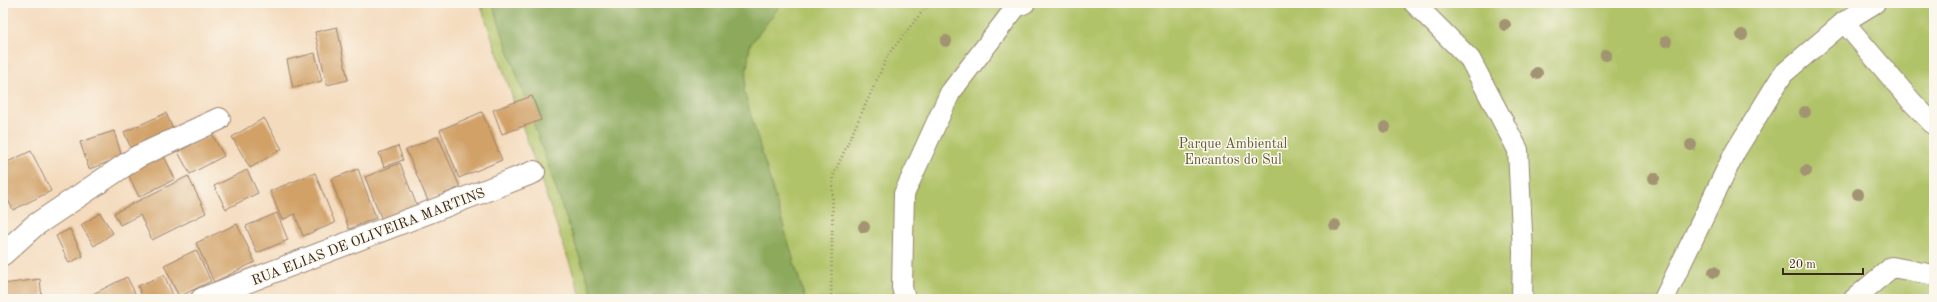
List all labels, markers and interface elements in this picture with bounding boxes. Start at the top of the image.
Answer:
park label: Parque Ambiental Encantos do Sul [1179,137,1288,167]
street label: RUA ELIAS DE OLIVEIRA MARTINS [250,186,487,288]
scale bar [1783,250,1863,276]
text: 20 m [1789,259,1816,271]

